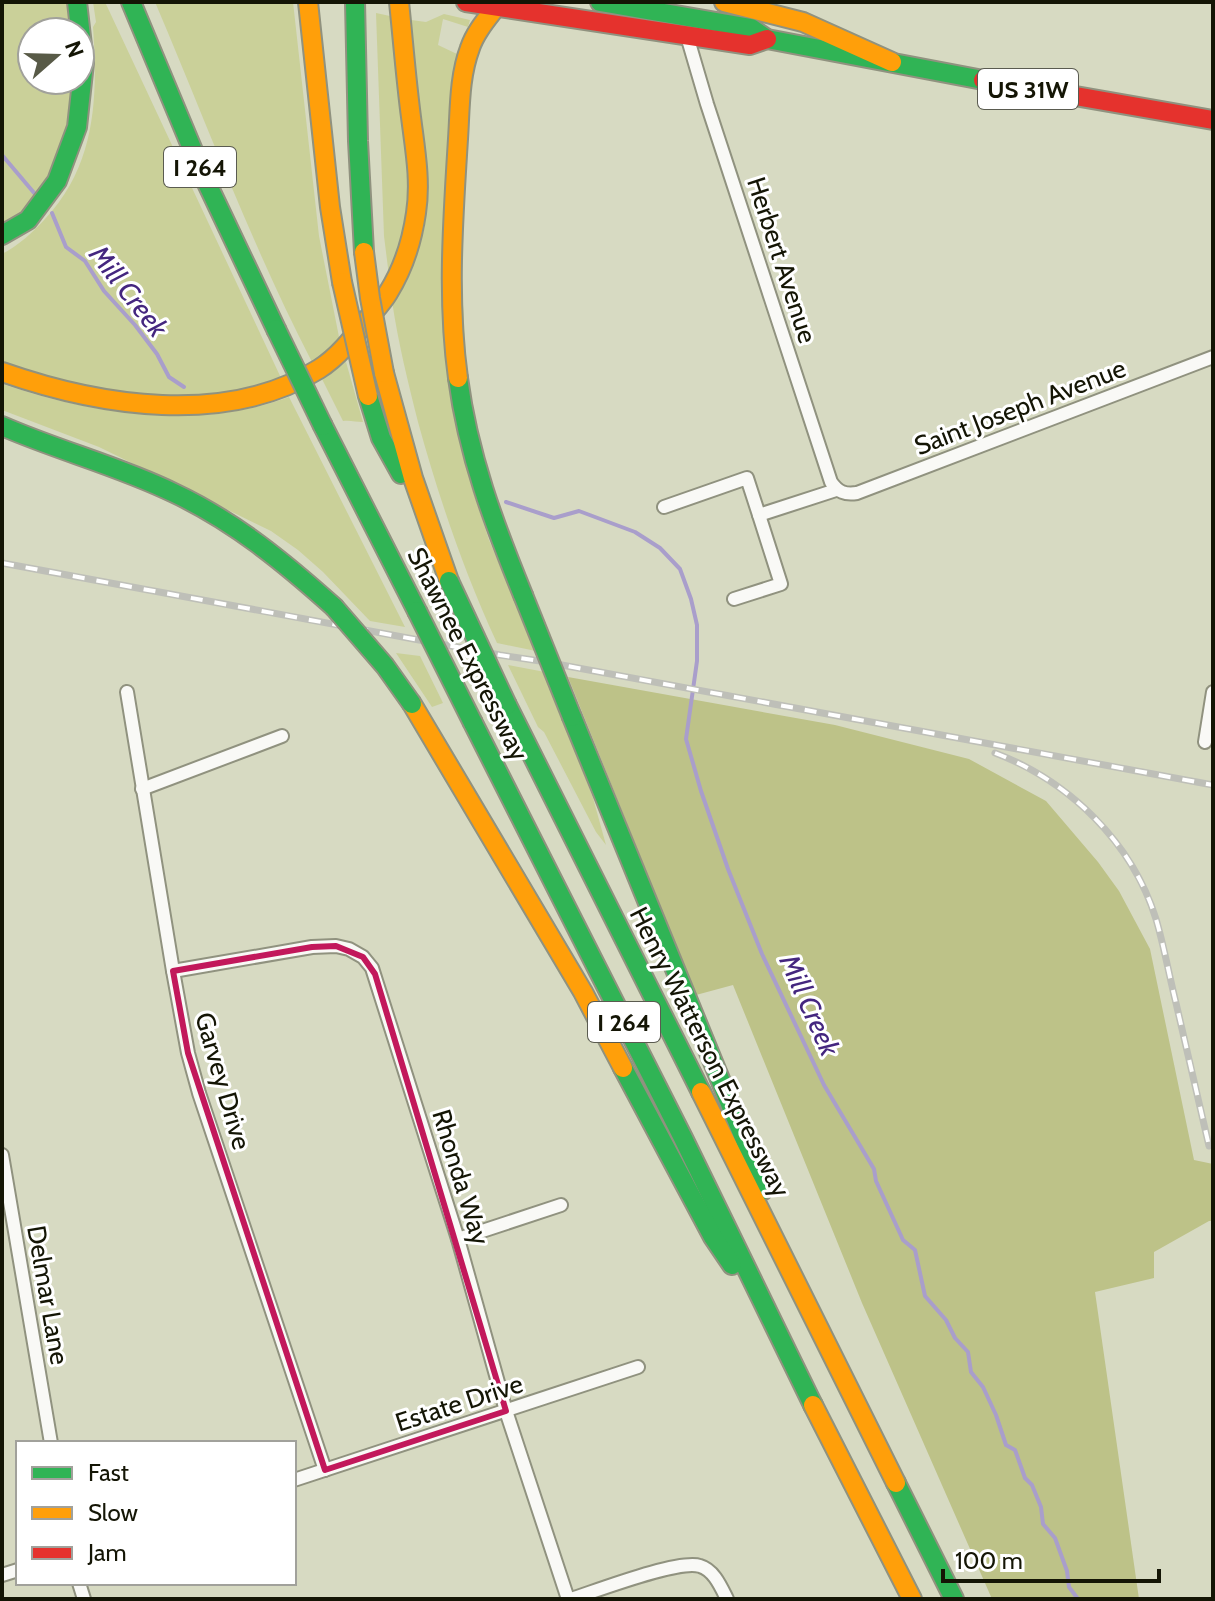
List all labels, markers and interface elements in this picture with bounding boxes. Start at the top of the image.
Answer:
north arrow [16,16,96,96]
text: N [59,37,90,61]
road number: US 31W [978,69,1078,109]
road number: I 264 [164,147,236,187]
street label: Herbert Avenue [740,173,824,347]
water label: Mill Creek [82,237,176,345]
street label: Saint Joseph Avenue [910,352,1130,462]
street label: Shawnee Expressway [400,542,536,766]
street label: Henry Watterson Expressway [623,902,797,1202]
water label: Mill Creek [772,948,848,1062]
road number: I 264 [588,1002,660,1042]
street label: Garvey Drive [188,1009,258,1153]
street label: Rhonda Way [425,1105,497,1249]
street label: Delmar Lane [20,1223,76,1367]
street label: Estate Drive [391,1367,527,1439]
legend [16,1441,296,1585]
text: Fast [88,1458,129,1487]
text: Slow [88,1498,138,1527]
scale bar [943,1533,1159,1583]
text: Jam [87,1538,126,1567]
text: 100 m [955,1546,1023,1575]

